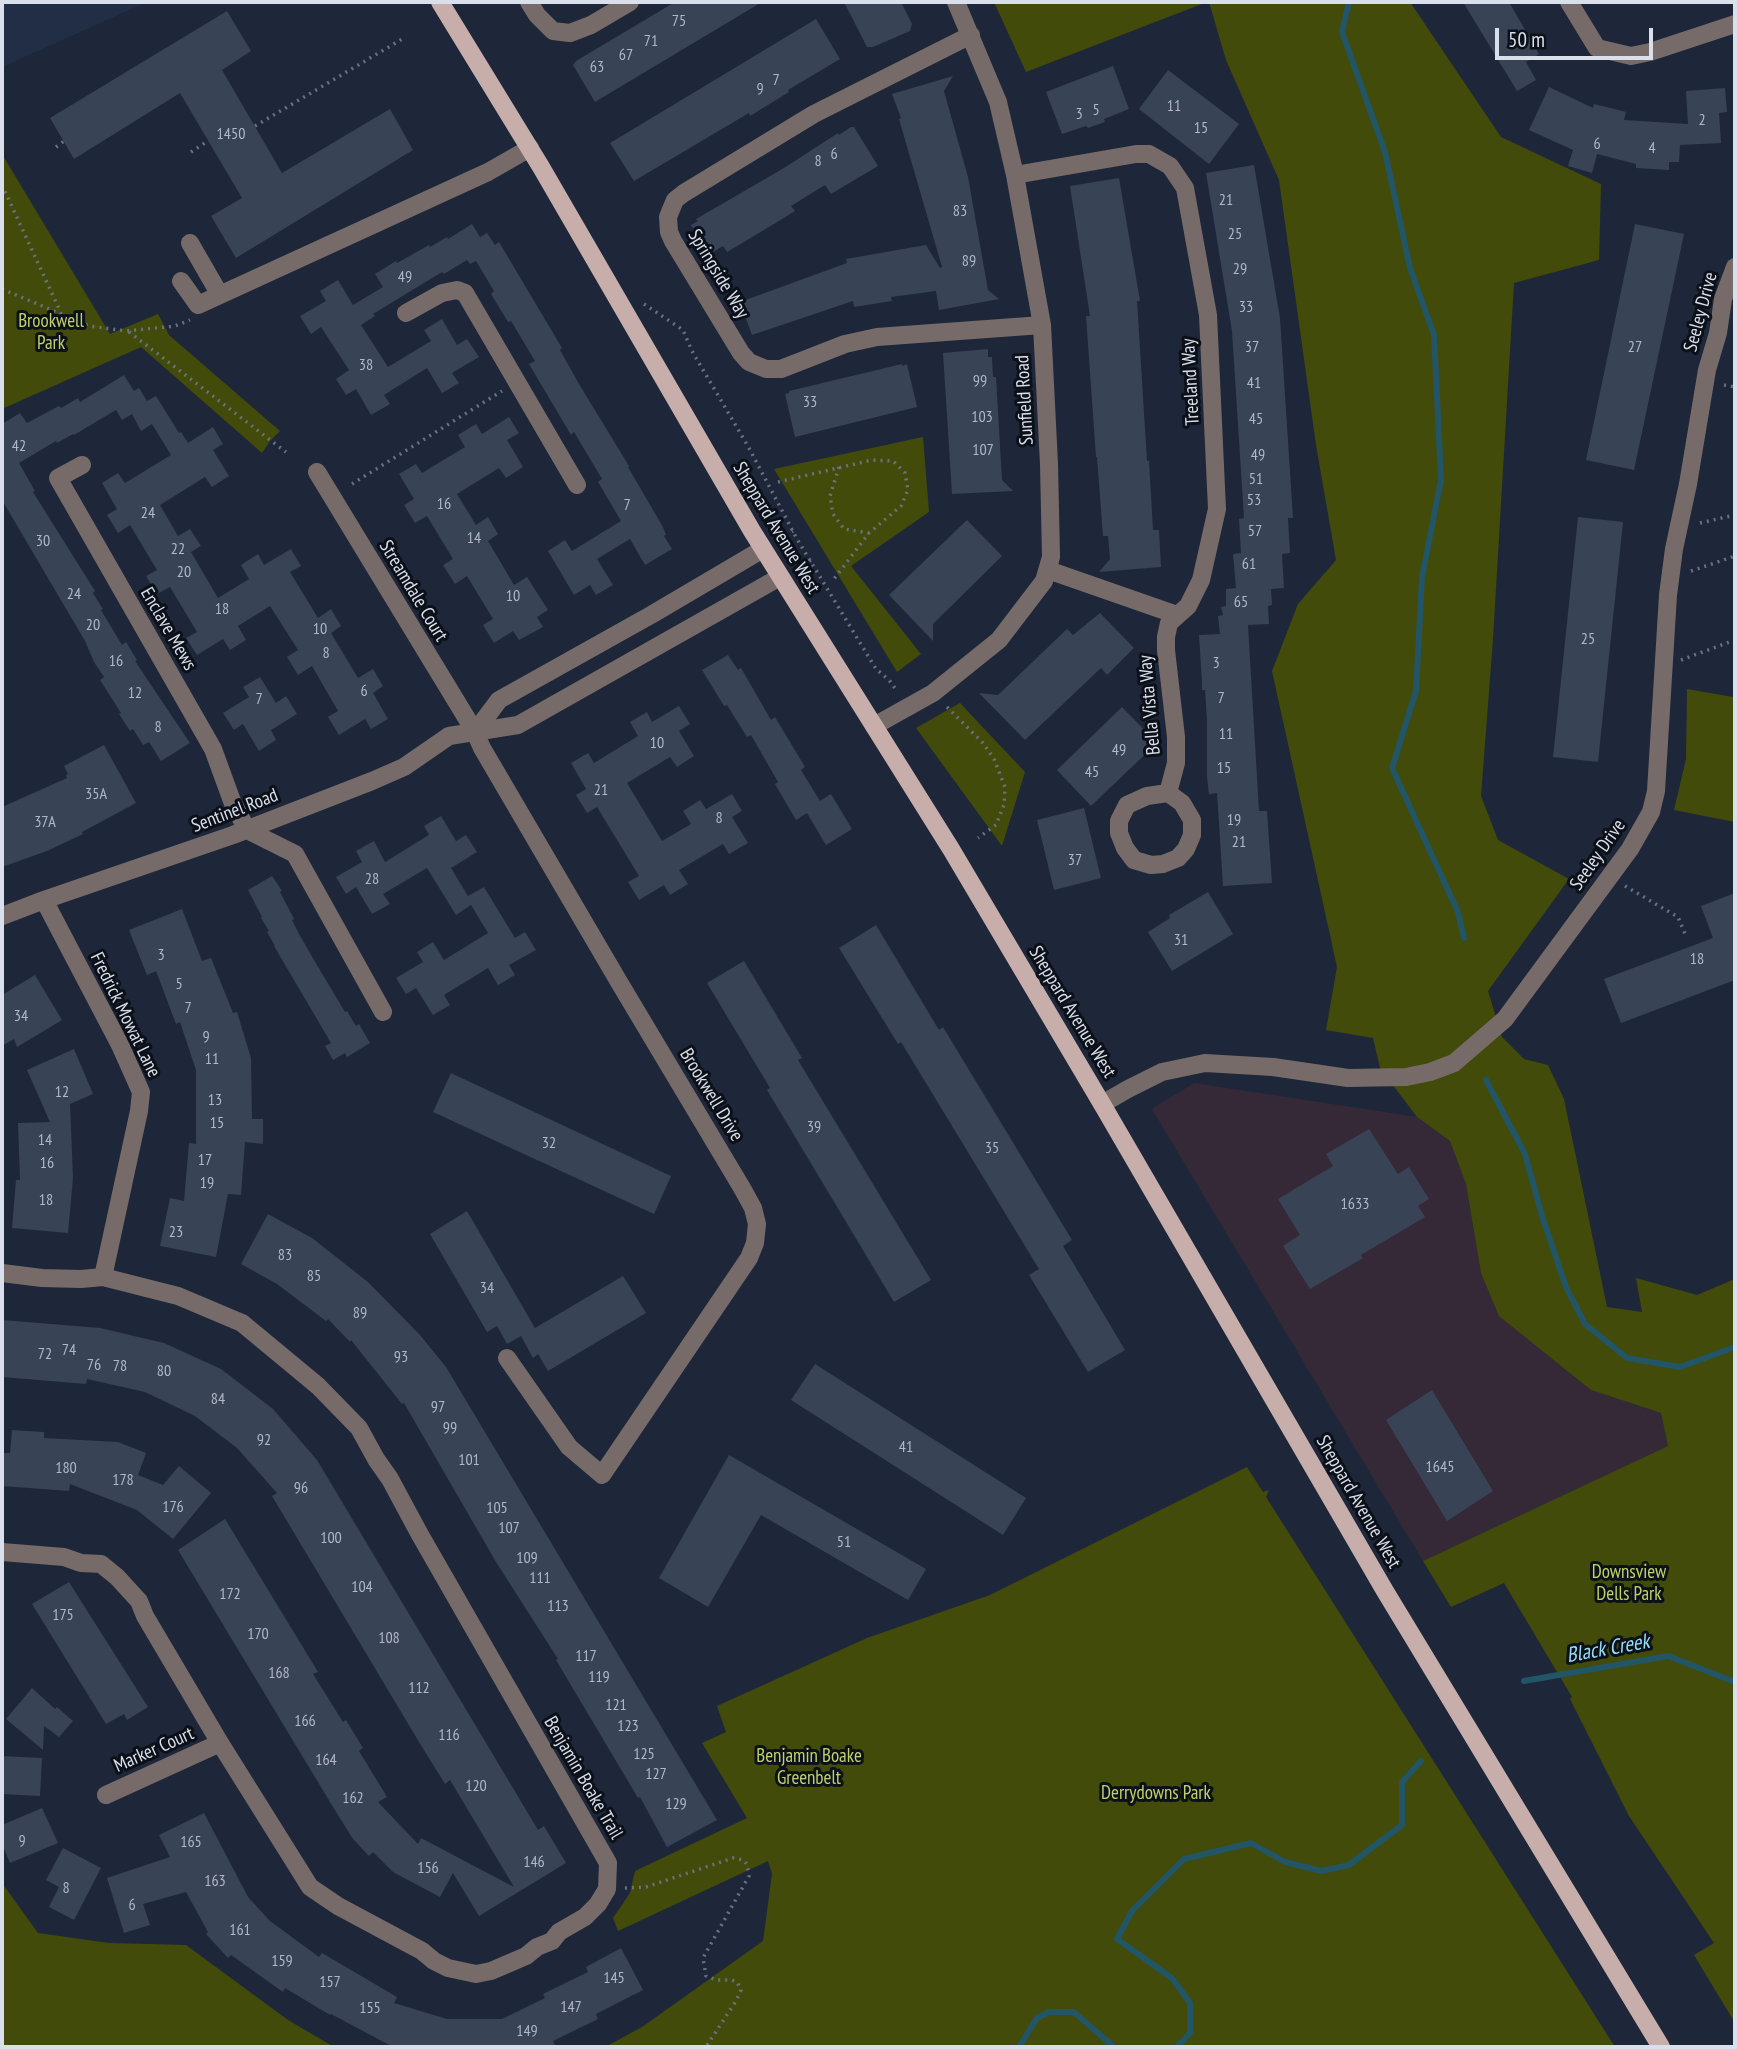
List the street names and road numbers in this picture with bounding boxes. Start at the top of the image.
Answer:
street label: Springside Way [683,225,753,323]
street label: Seeley Drive [1679,270,1723,354]
street label: Treeland Way [1177,338,1205,426]
street label: Sunfield Road [1011,354,1039,446]
street label: Sheppard Avenue West [728,458,824,598]
street label: Streamdale Court [374,536,452,646]
street label: Enclave Mews [135,583,201,675]
street label: Bella Vista Way [1134,654,1166,756]
street label: Sentinel Road [189,784,281,838]
street label: Seeley Drive [1565,815,1631,895]
street label: Sheppard Avenue West [1024,942,1120,1082]
street label: Fredrick Mowat Lane [85,949,165,1081]
street label: Brookwell Drive [674,1044,748,1146]
street label: Sheppard Avenue West [1311,1432,1405,1572]
street label: Benjamin Boake Trail [539,1713,627,1843]
street label: Marker Court [111,1722,197,1778]

